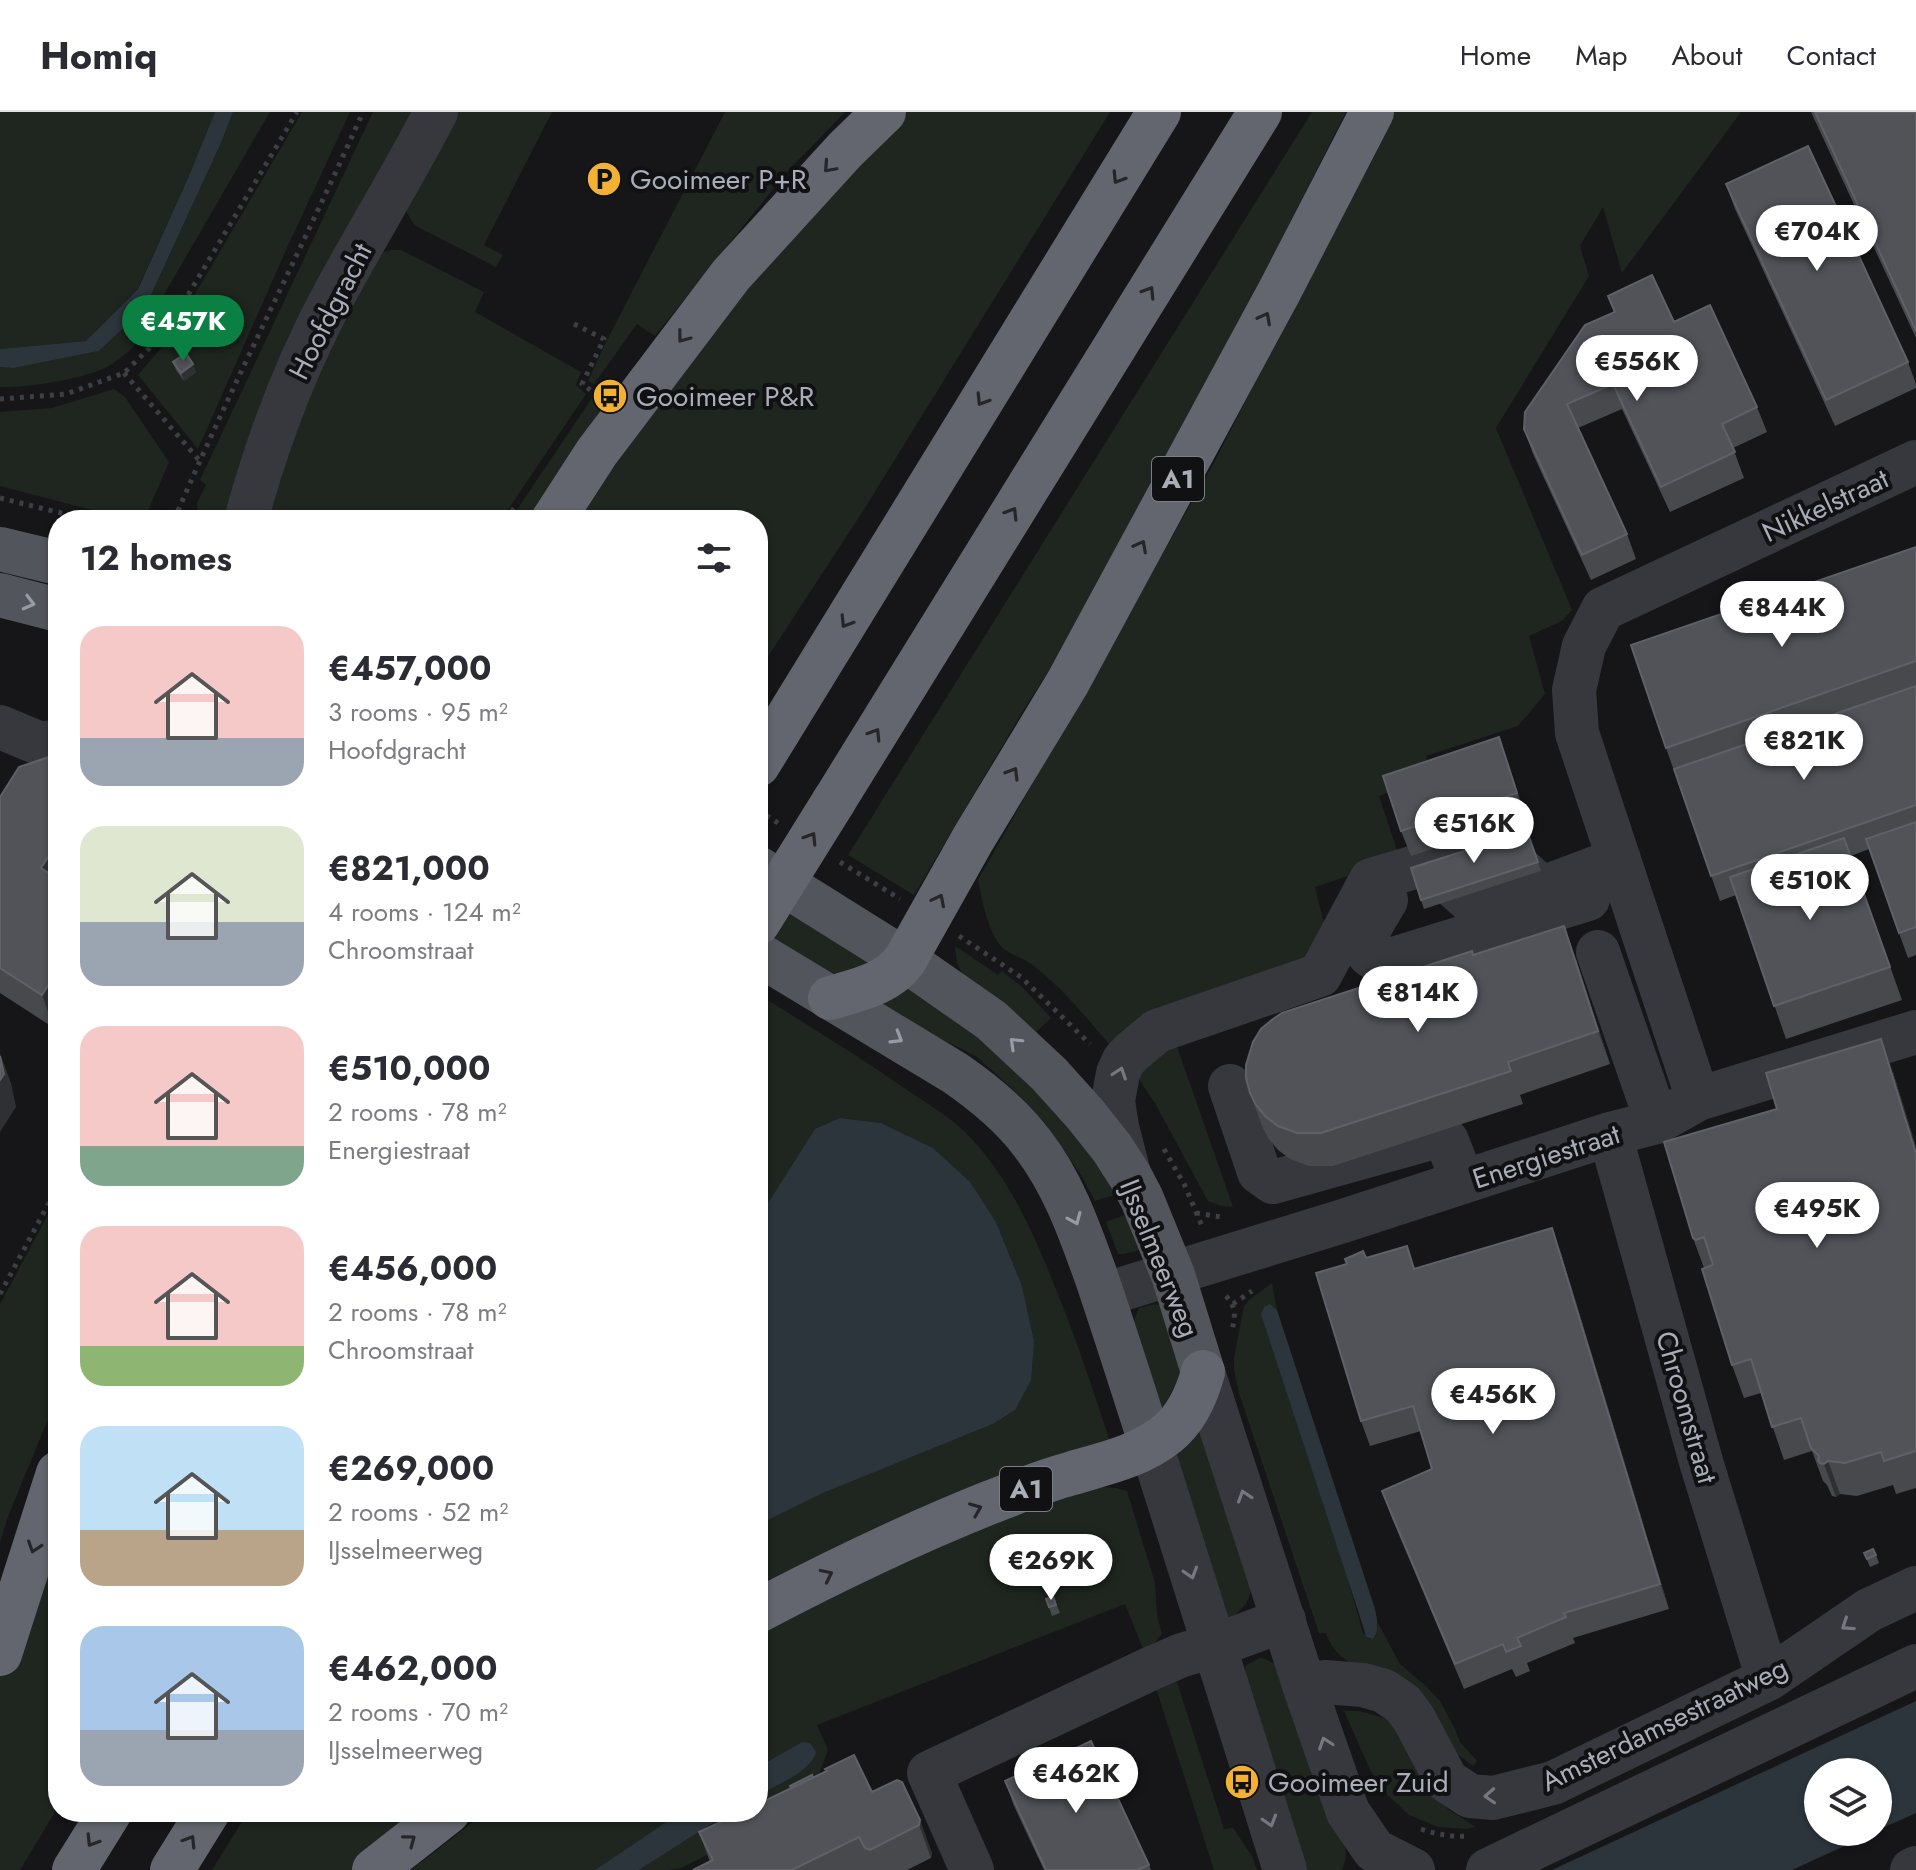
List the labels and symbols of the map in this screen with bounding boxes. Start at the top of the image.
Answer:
one-way arrow [824,158,839,173]
place label: Gooimeer P+R [630,159,807,200]
parking icon: Gooimeer P+R [585,160,623,198]
one-way arrow [1113,170,1128,184]
pin: €704K [1761,205,1873,273]
street label: Hoofdgracht [278,236,383,387]
one-way arrow [1139,286,1154,301]
pin: €457K [127,295,239,363]
one-way arrow [1256,311,1271,326]
one-way arrow [679,328,693,343]
pin: €556K [1581,335,1693,403]
place label: Gooimeer P&R [636,376,814,417]
bus stop icon: Gooimeer P&R [591,377,629,415]
one-way arrow [976,391,992,406]
road number: A1 [1152,457,1204,501]
street label: Nikkelstraat [1755,458,1895,553]
one-way arrow [1002,507,1017,522]
one-way arrow [1132,540,1147,555]
pin: €844K [1726,581,1838,649]
one-way arrow [22,593,35,610]
one-way arrow [841,613,856,627]
pin: €821K [1748,714,1860,782]
one-way arrow [865,728,880,743]
one-way arrow [1004,767,1019,782]
pin: €516K [1418,797,1530,865]
one-way arrow [801,832,816,847]
pin: €510K [1754,854,1866,922]
one-way arrow [930,893,945,908]
pin: €814K [1362,966,1474,1034]
one-way arrow [888,1029,903,1044]
one-way arrow [1010,1037,1024,1052]
one-way arrow [1111,1067,1127,1080]
street label: Energiestraat [1467,1113,1625,1200]
street label: IJsselmeerweg [1109,1173,1210,1343]
pin: €495K [1761,1182,1873,1250]
one-way arrow [1065,1211,1082,1225]
street label: Chroomstraat [1645,1326,1728,1488]
pin: €456K [1437,1368,1549,1436]
road number: A1 [1000,1467,1052,1511]
one-way arrow [1237,1490,1253,1504]
one-way arrow [968,1502,982,1518]
pin: €269K [995,1534,1107,1602]
one-way arrow [27,1540,43,1553]
one-way arrow [1182,1566,1198,1580]
one-way arrow [819,1569,834,1585]
one-way arrow [1842,1615,1856,1630]
street label: Amsterdamsestraatweg [1534,1647,1794,1802]
one-way arrow [1318,1737,1334,1751]
pin: €462K [1020,1747,1132,1815]
place label: Gooimeer Zuid [1268,1762,1449,1803]
bus stop icon: Gooimeer Zuid [1223,1763,1261,1801]
one-way arrow [1483,1787,1496,1804]
one-way arrow [1261,1814,1277,1827]
one-way arrow [86,1832,102,1847]
one-way arrow [180,1835,195,1850]
one-way arrow [402,1836,416,1850]

